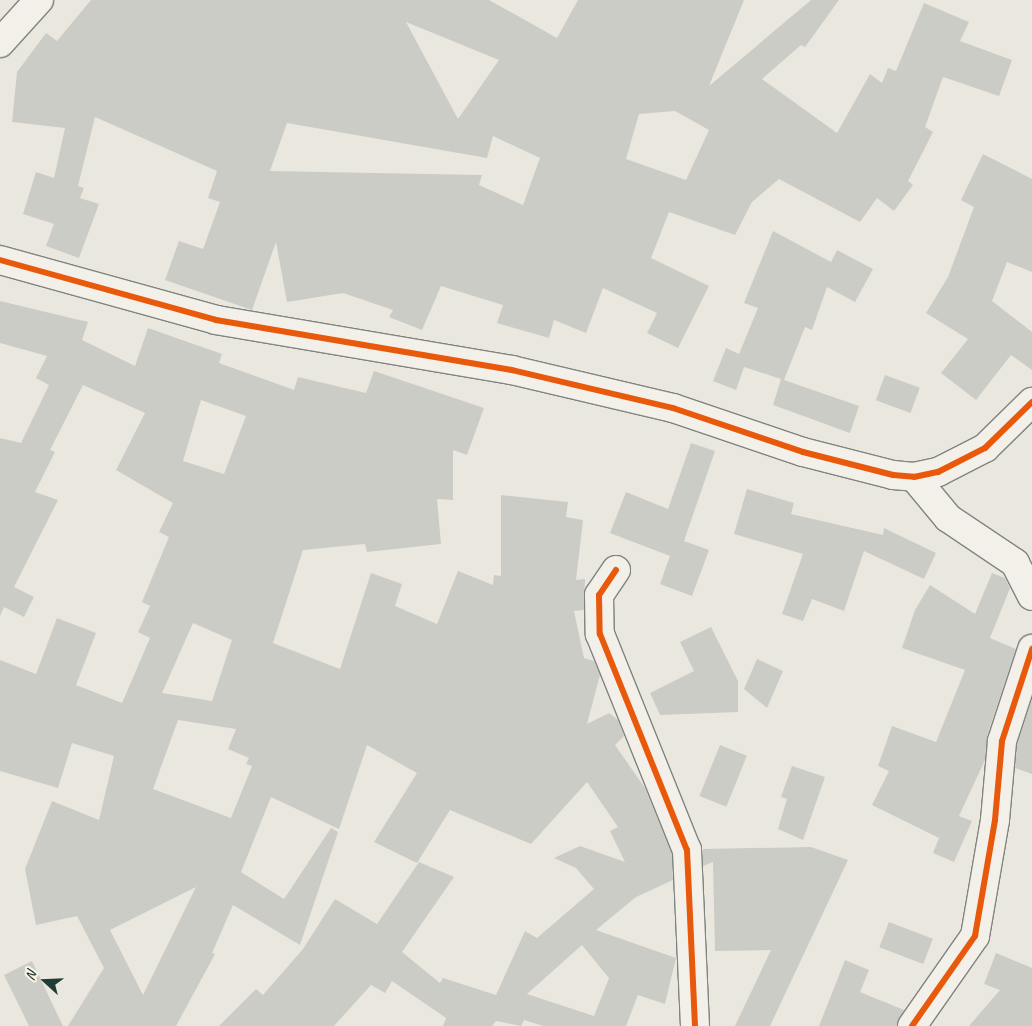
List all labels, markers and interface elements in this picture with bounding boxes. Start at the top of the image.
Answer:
north arrow [20,956,70,1006]
text: N [21,969,40,983]

